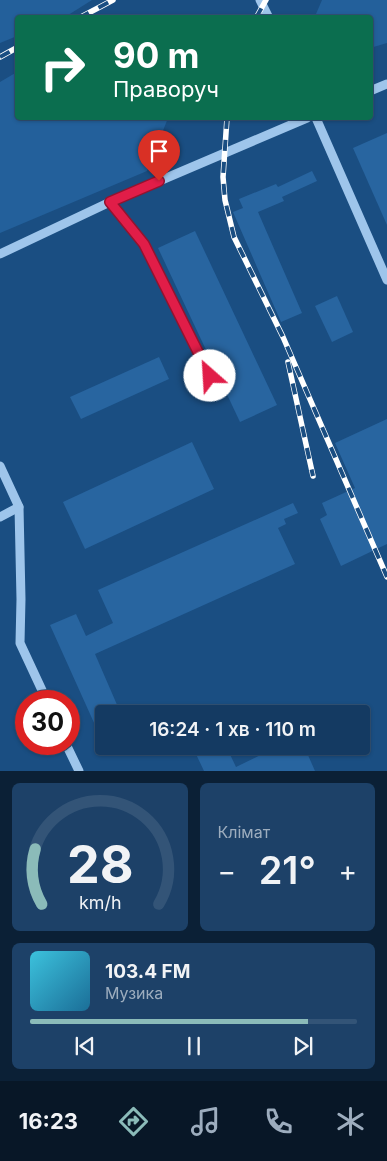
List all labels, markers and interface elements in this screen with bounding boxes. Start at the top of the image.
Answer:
text: 90 m [113,34,200,76]
icon: right [30,35,95,100]
text: Праворуч [113,76,219,102]
pin [138,130,180,181]
icon: arrive [145,137,173,165]
position arrow [183,349,235,401]
speed limit sign: 30 [15,690,80,755]
text: 16:24 · 1 хв · 110 m [149,718,316,741]
text: Клімат [218,822,270,842]
text: 28 [66,833,133,896]
text: 21° [259,847,316,893]
text: − [218,854,236,888]
text: + [338,854,357,888]
text: km/h [79,892,121,913]
text: 103.4 FM [105,960,190,983]
text: Музика [105,983,163,1003]
icon: previous [71,1032,99,1060]
icon: pause [180,1032,208,1060]
icon: next [289,1032,317,1060]
icon: directions [116,1104,151,1139]
icon: music [188,1104,223,1139]
icon: phone [261,1104,296,1139]
icon: climate [333,1104,368,1139]
text: 16:23 [19,1108,78,1134]

